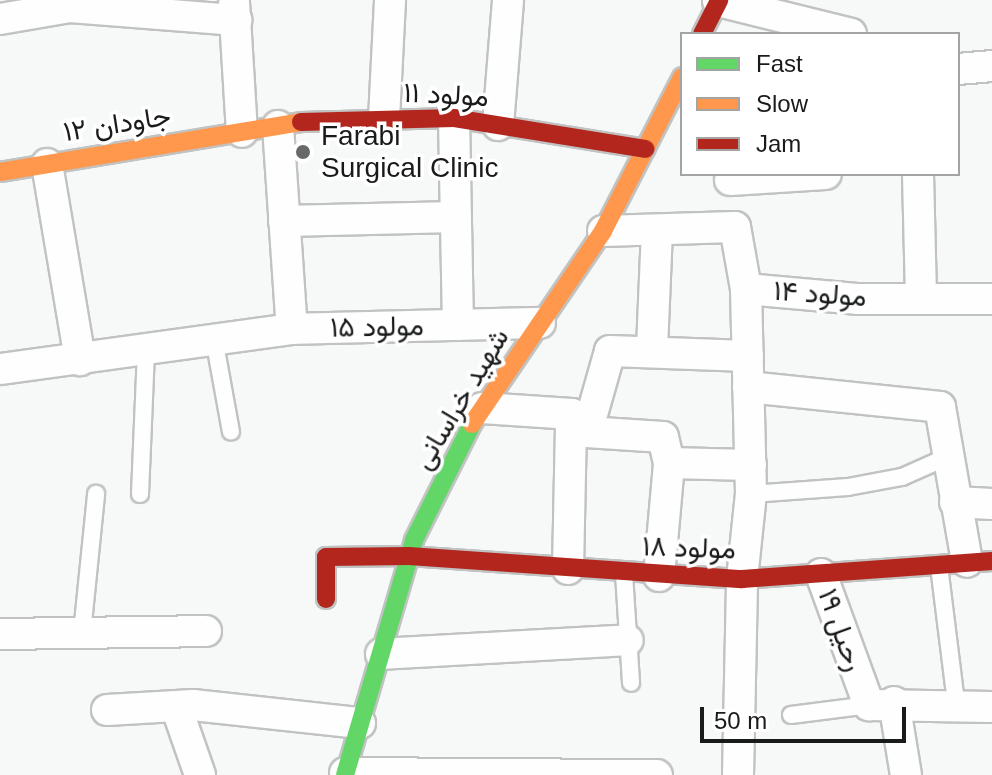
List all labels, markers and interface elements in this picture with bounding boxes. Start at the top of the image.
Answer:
legend [680,32,960,176]
text: Fast [756,50,803,77]
street label: مولود ۱۱ [403,76,489,114]
text: Slow [756,90,808,117]
street label: جاودان ۱۲ [61,99,173,149]
place label: Farabi Surgical Clinic [321,119,498,185]
text: Jam [756,130,801,157]
marker: Farabi Surgical Clinic [292,141,314,163]
street label: مولود ۱۴ [772,274,868,314]
street label: مولود ۱۵ [330,309,424,345]
street label: شهید خراسانی [406,322,516,476]
street label: مولود ۱۸ [642,530,736,566]
street label: رحیل ۱۹ [811,584,871,676]
scale bar [704,691,910,741]
text: 50 m [714,707,767,734]

